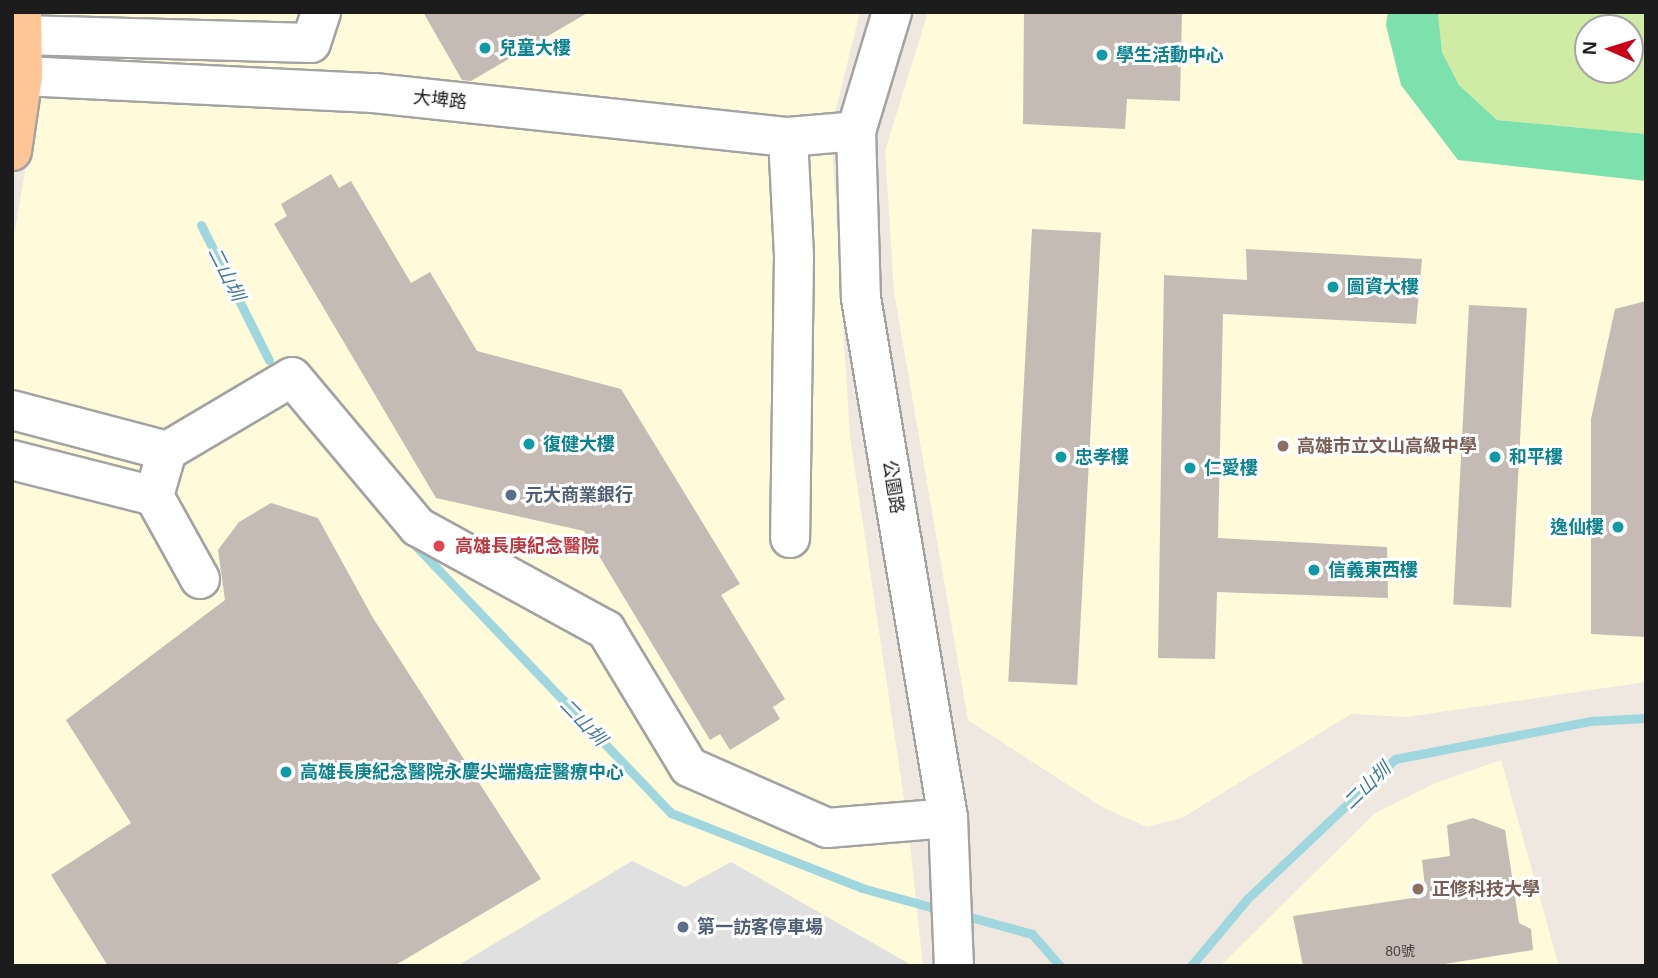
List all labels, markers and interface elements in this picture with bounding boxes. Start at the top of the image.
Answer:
north arrow [1574,14,1644,84]
place label: 兒童大樓 [499,37,571,59]
marker: 兒童大樓 [477,40,493,56]
text: N [1579,41,1600,55]
place label: 學生活動中心 [1116,44,1224,66]
marker: 學生活動中心 [1094,47,1110,63]
street label: 大埤路 [412,86,468,114]
water label: 二山圳 [203,243,249,305]
place label: 圖資大樓 [1347,276,1419,298]
marker: 圖資大樓 [1325,279,1341,295]
place label: 復健大樓 [543,433,615,455]
place label: 高雄市立文山高級中學 [1297,435,1477,457]
marker: 復健大樓 [521,436,537,452]
marker: 高雄市立文山高級中學 [1275,438,1291,454]
place label: 忠孝樓 [1075,446,1129,468]
place label: 和平樓 [1509,446,1563,468]
marker: 忠孝樓 [1053,449,1069,465]
marker: 和平樓 [1487,449,1503,465]
place label: 仁愛樓 [1204,457,1258,479]
street label: 公園路 [878,459,908,515]
marker: 仁愛樓 [1182,460,1198,476]
place label: 元大商業銀行 [525,484,633,506]
marker: 元大商業銀行 [503,487,519,503]
place label: 逸仙樓 [1550,516,1604,538]
marker: 逸仙樓 [1610,519,1626,535]
place label: 高雄長庚紀念醫院 [455,535,599,557]
marker: 高雄長庚紀念醫院 [429,536,449,556]
place label: 信義東西樓 [1328,559,1418,581]
marker: 信義東西樓 [1306,562,1322,578]
water label: 二山圳 [555,694,611,750]
water label: 二山圳 [1339,758,1395,814]
place label: 高雄長庚紀念醫院永慶尖端癌症醫療中心 [300,761,624,783]
marker: 高雄長庚紀念醫院永慶尖端癌症醫療中心 [278,764,294,780]
place label: 正修科技大學 [1432,878,1540,900]
marker: 正修科技大學 [1410,881,1426,897]
place label: 第一訪客停車場 [697,916,823,938]
marker: 第一訪客停車場 [675,919,691,935]
house number: 80號 [1385,943,1415,959]

